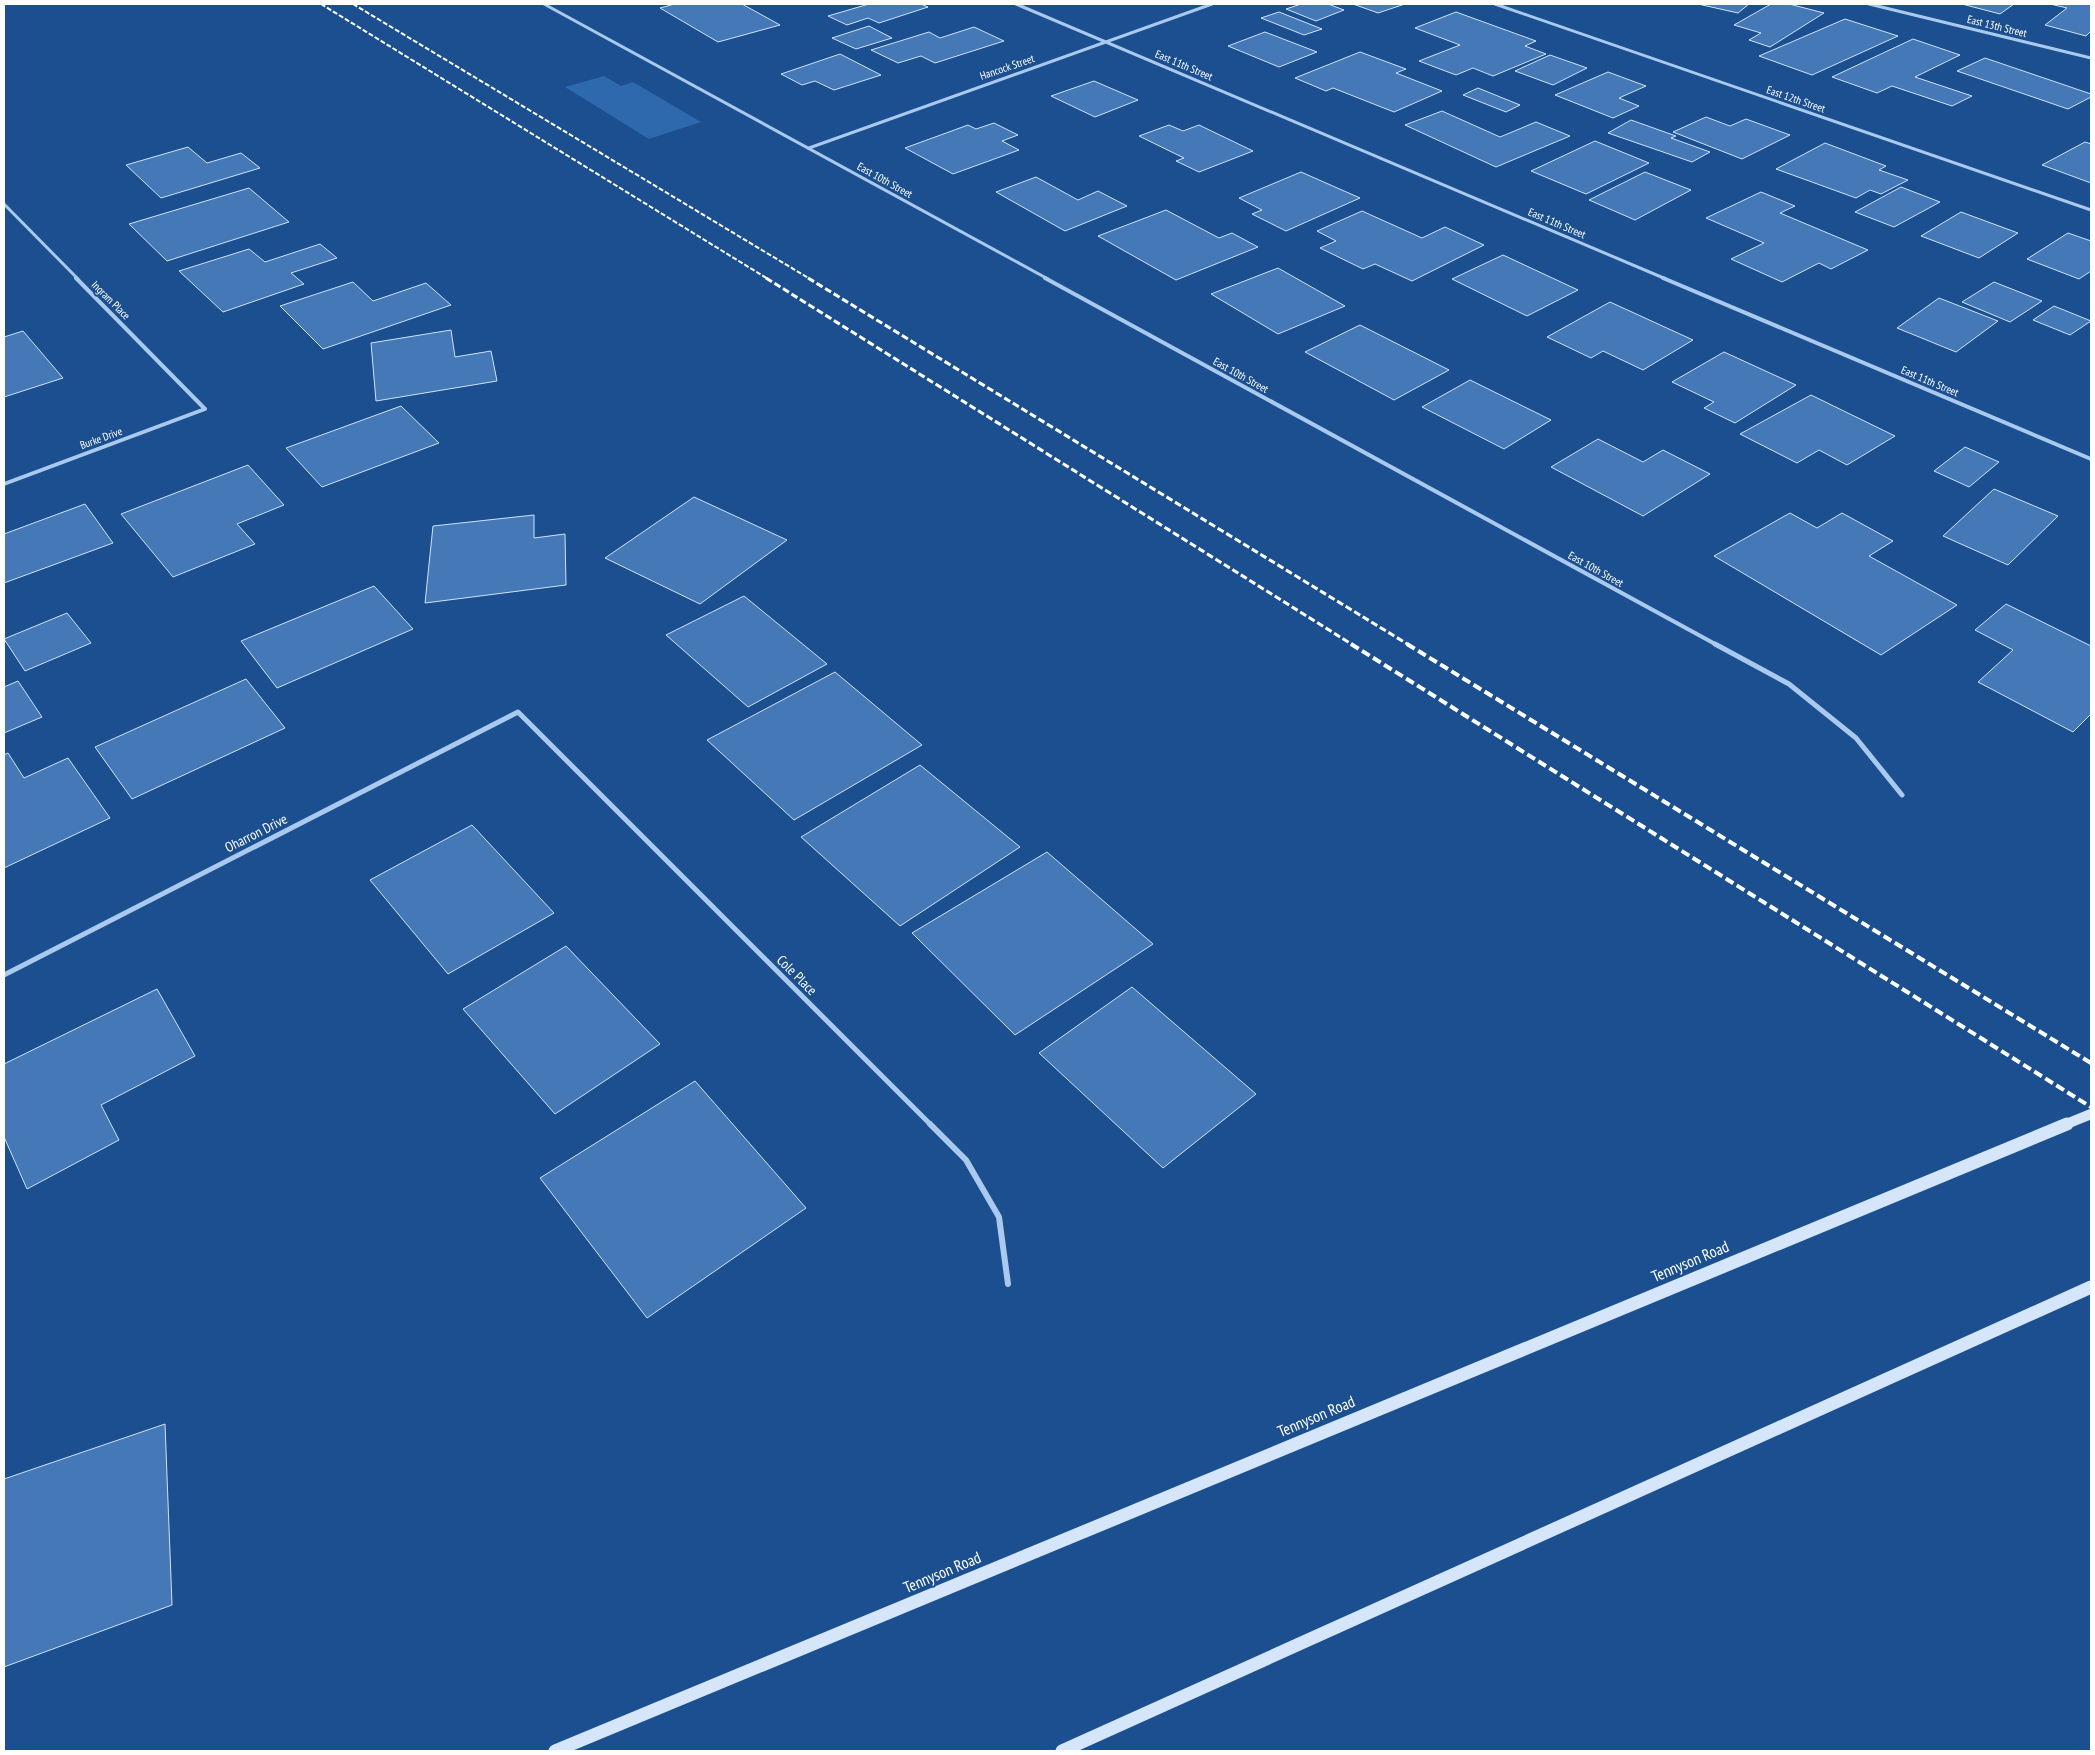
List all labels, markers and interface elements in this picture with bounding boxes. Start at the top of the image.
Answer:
street label: East 13th Street [1966,12,2028,40]
street label: East 11th Street [1153,47,1215,83]
street label: Hancock Street [978,51,1036,83]
street label: East 12th Street [1765,82,1827,116]
street label: East 10th Street [855,159,915,201]
street label: East 11th Street [1526,205,1588,241]
street label: Ingram Place [89,278,134,323]
street label: East 10th Street [1211,354,1271,396]
street label: East 11th Street [1899,363,1961,399]
street label: Burke Drive [78,424,124,452]
street label: East 10th Street [1566,548,1626,590]
street label: Oharron Drive [222,810,290,856]
street label: Cole Place [773,951,821,999]
street label: Tennyson Road [1648,1236,1732,1286]
street label: Tennyson Road [1274,1391,1358,1441]
street label: Tennyson Road [900,1547,984,1597]

